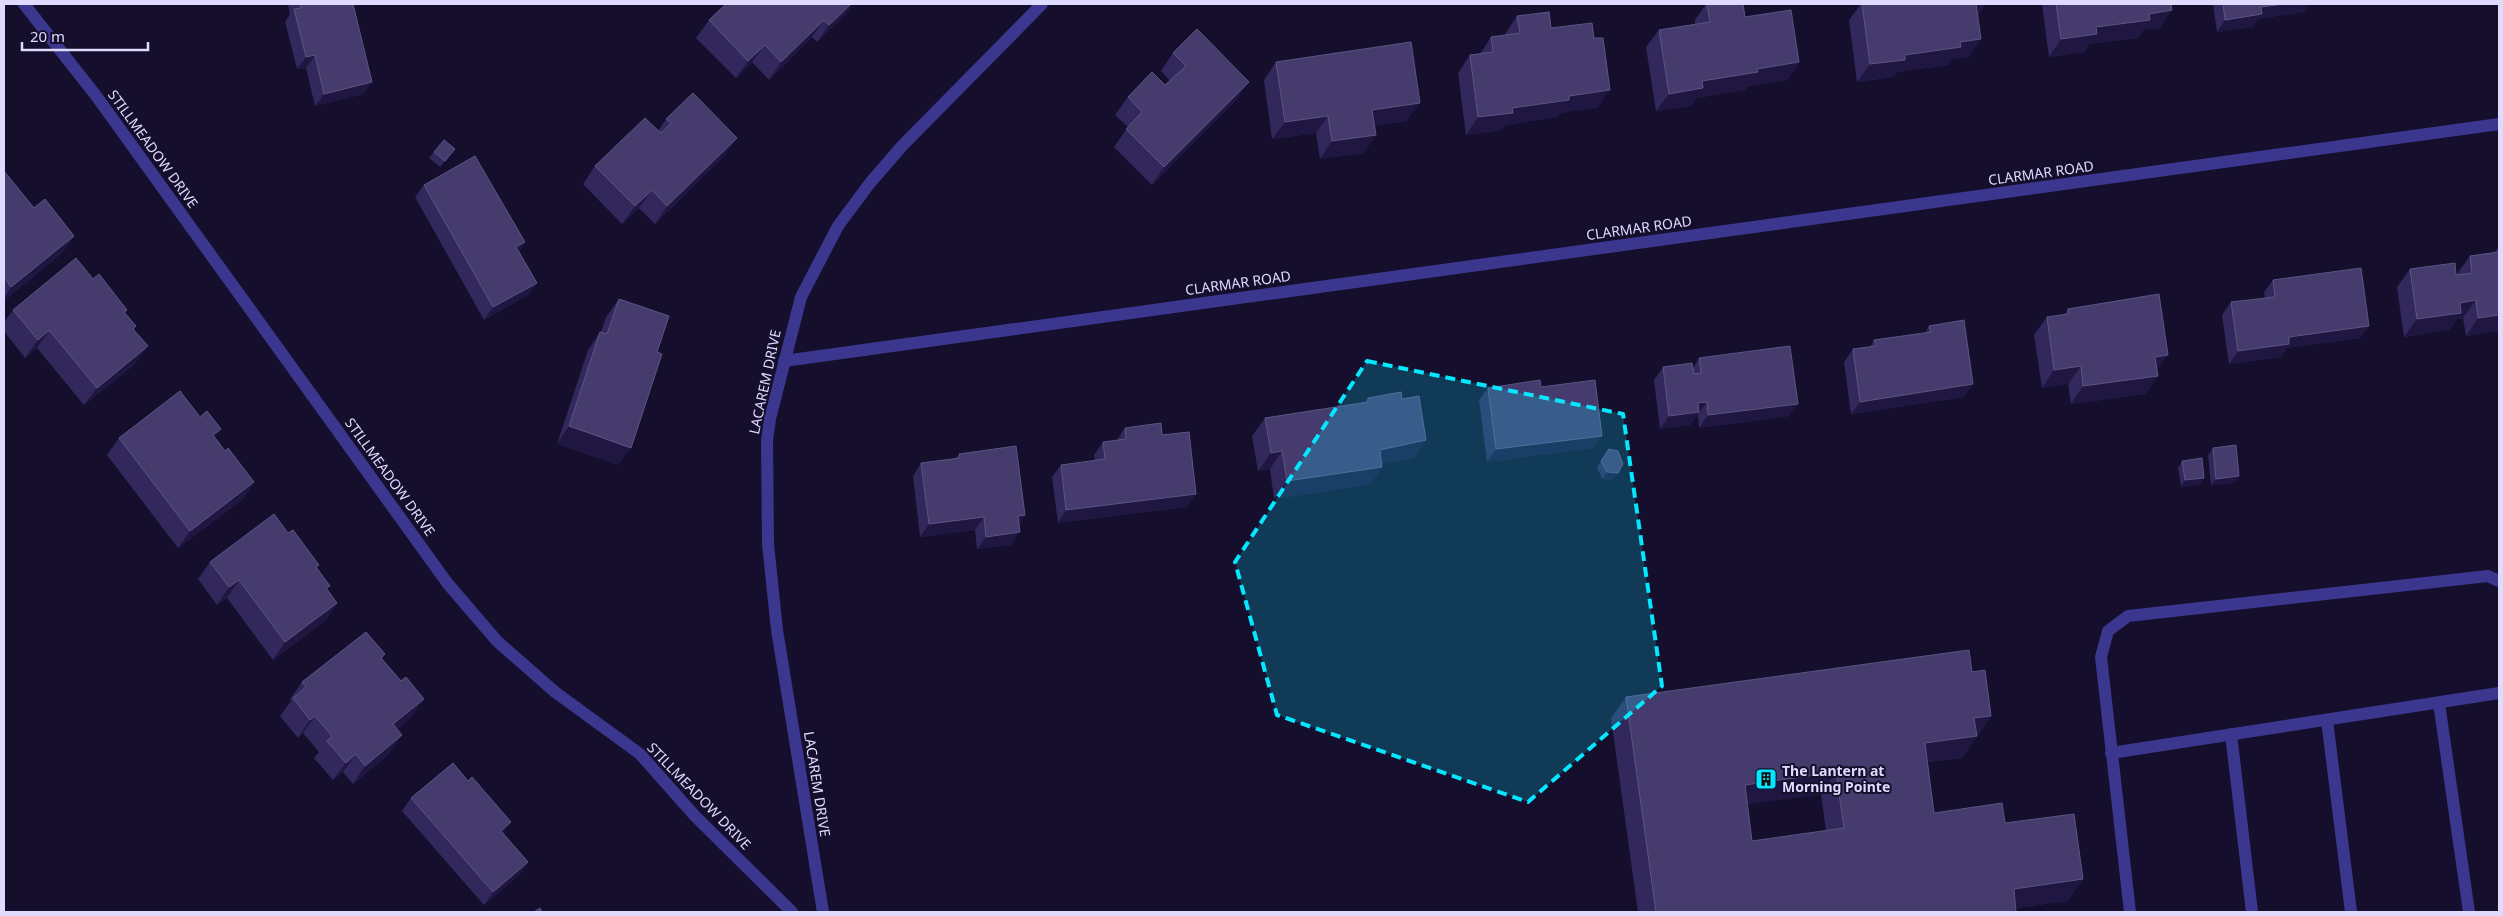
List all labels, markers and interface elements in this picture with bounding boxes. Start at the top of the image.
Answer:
scale bar [22,20,149,52]
text: 20 m [30,26,65,46]
street label: STILLMEADOW DRIVE [104,86,203,212]
street label: CLARMAR ROAD [1987,156,2095,189]
street label: CLARMAR ROAD [1585,211,1693,244]
street label: CLARMAR ROAD [1184,266,1292,299]
street label: LACAREM DRIVE [744,328,785,436]
street label: STILLMEADOW DRIVE [341,414,440,540]
street label: LACAREM DRIVE [800,730,835,838]
street label: STILLMEADOW DRIVE [643,738,755,853]
place label: The Lantern at Morning Pointe [1782,761,1890,796]
building icon: The Lantern at Morning Pointe [1754,767,1778,791]

